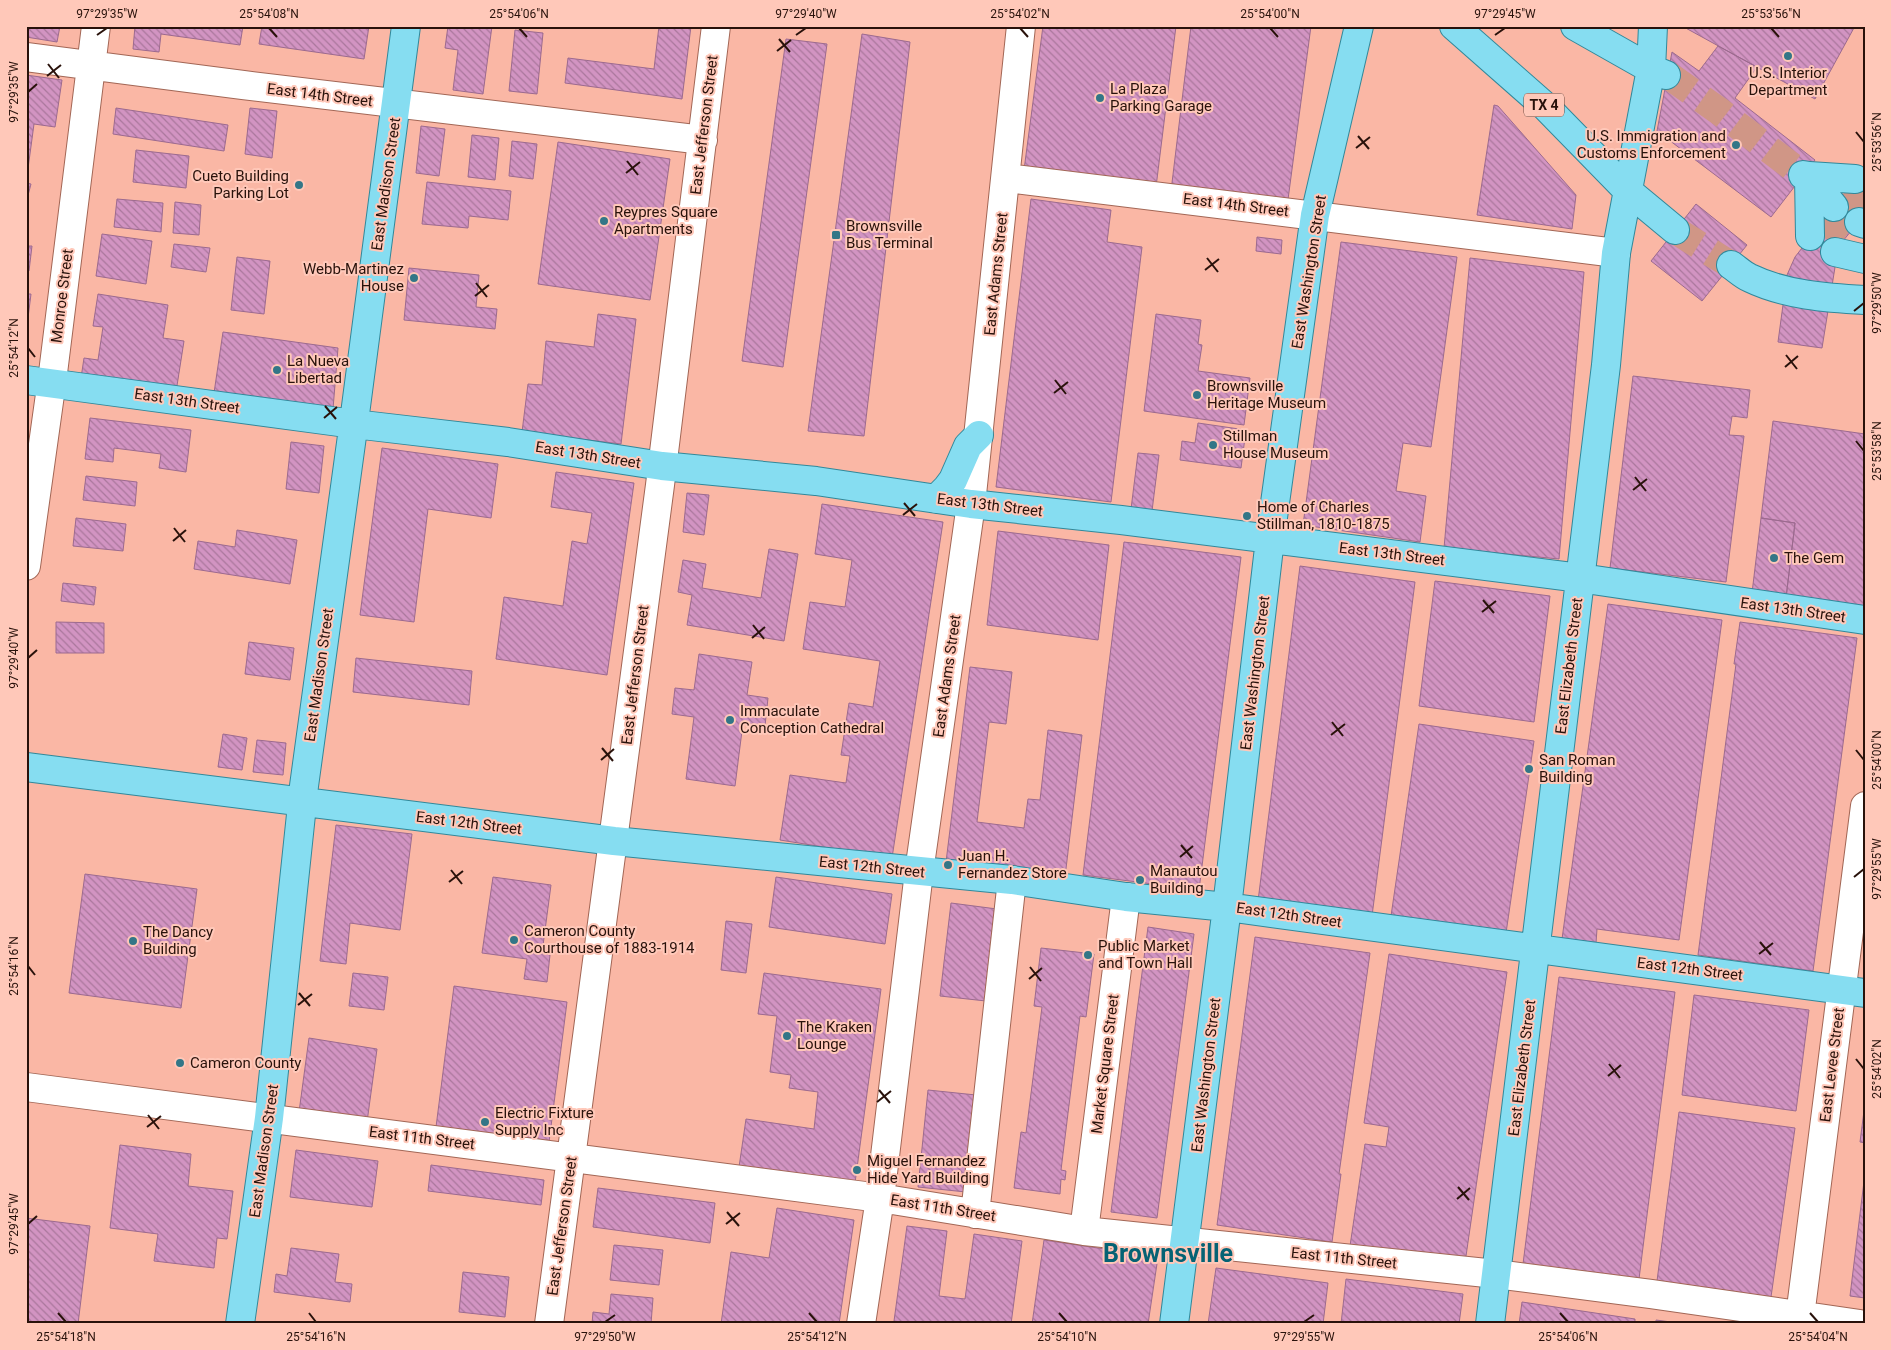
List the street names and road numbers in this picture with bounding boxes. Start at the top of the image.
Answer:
street label: East Jefferson Street [687,54,722,196]
street label: East 14th Street [266,80,374,110]
road number: TX 4 [1524,94,1564,116]
street label: East Madison Street [368,116,404,252]
street label: East 14th Street [1182,190,1290,220]
street label: East Washington Street [1288,194,1330,350]
street label: East Adams Street [981,211,1011,336]
street label: Monroe Street [47,248,77,344]
street label: East 13th Street [133,385,241,417]
street label: East 13th Street [534,438,642,472]
street label: East 13th Street [936,490,1044,520]
street label: East 13th Street [1338,539,1446,569]
street label: East 13th Street [1739,594,1847,626]
street label: East Washington Street [1237,595,1273,751]
street label: East Elizabeth Street [1552,597,1586,735]
street label: East Jefferson Street [618,604,653,746]
street label: East Madison Street [301,607,337,743]
street label: East Adams Street [929,613,965,738]
street label: East 12th Street [415,808,523,838]
street label: East 12th Street [818,852,926,882]
street label: East 12th Street [1235,899,1343,931]
street label: East 12th Street [1636,954,1744,984]
street label: Market Square Street [1088,993,1123,1135]
street label: East Washington Street [1188,997,1224,1153]
street label: East Elizabeth Street [1505,999,1539,1137]
street label: East Levee Street [1816,1007,1848,1123]
street label: East Madison Street [246,1083,282,1219]
street label: East 11th Street [368,1123,476,1153]
street label: East Jefferson Street [543,1155,581,1297]
street label: East 11th Street [889,1191,997,1225]
street label: East 11th Street [1290,1243,1398,1273]

